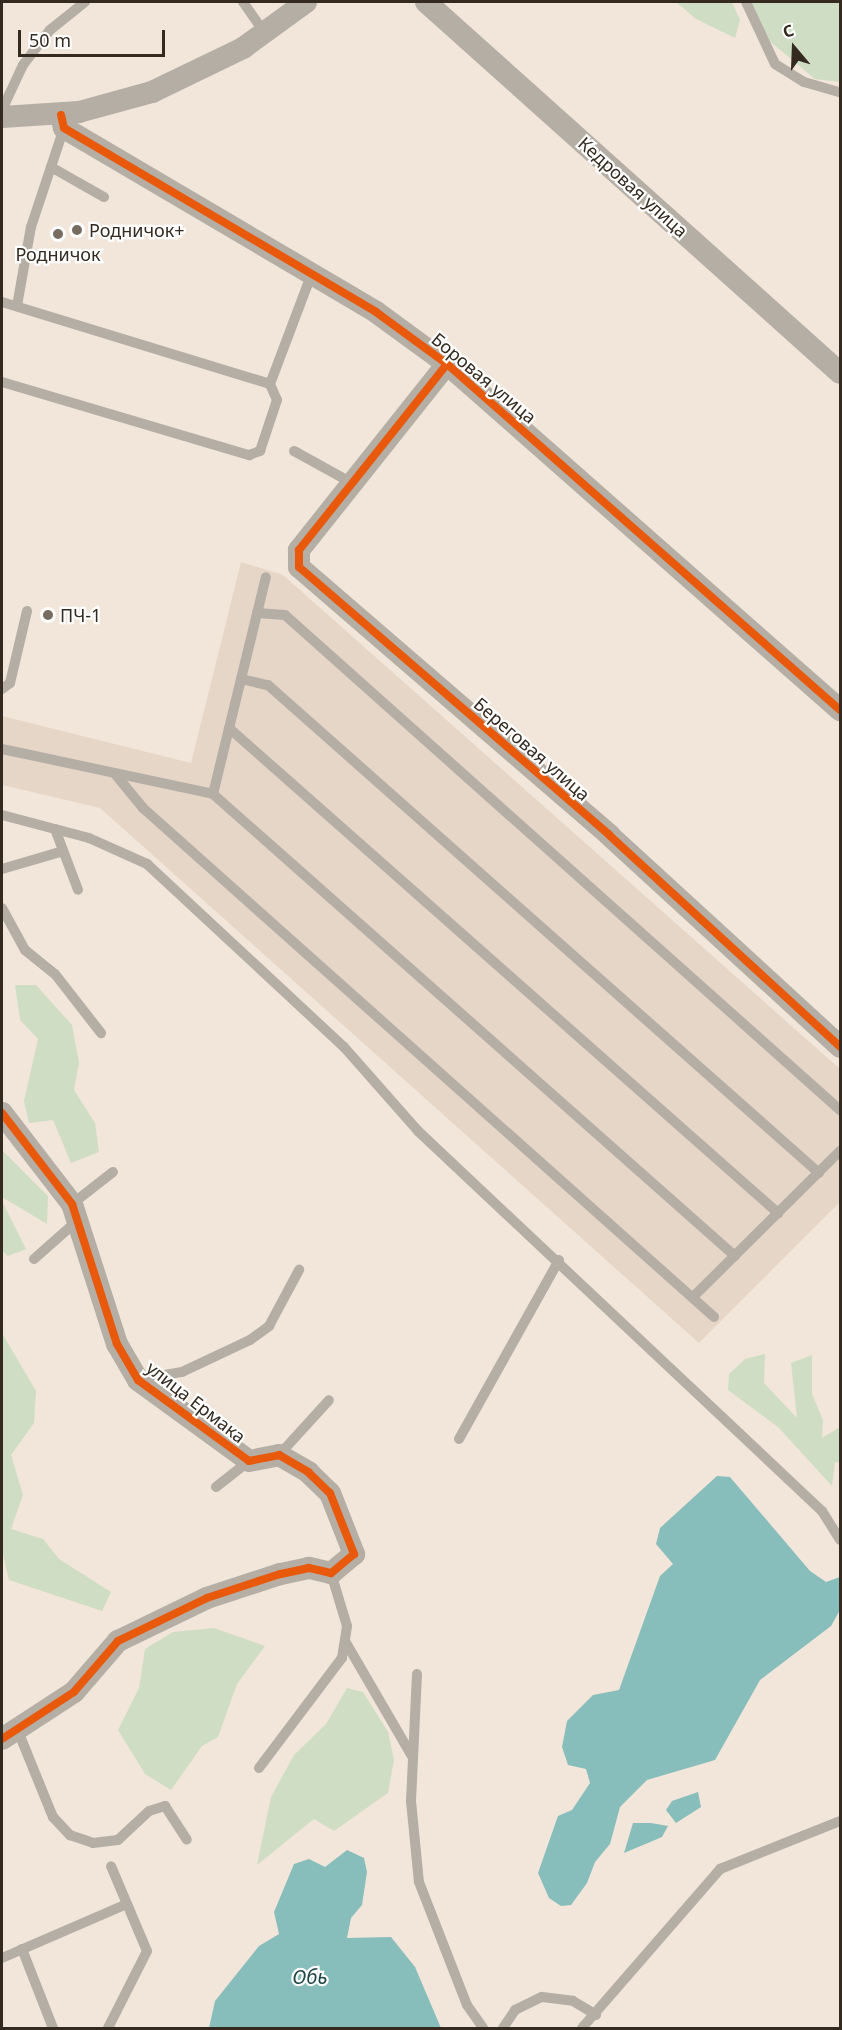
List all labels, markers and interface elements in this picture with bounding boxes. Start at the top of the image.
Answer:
scale bar [21,18,168,56]
north arrow [764,18,824,78]
text: С [780,19,797,43]
text: 50 m [29,28,71,52]
street label: Кедровая улица [574,132,692,242]
place label: Родничок+ [89,219,185,241]
marker: Родничок+ [70,223,84,237]
marker: Родничок [51,227,65,241]
place label: Родничок [15,243,101,265]
street label: Боровая улица [427,328,541,428]
place label: ПЧ-1 [60,604,101,626]
marker: ПЧ-1 [41,608,55,622]
street label: Береговая улица [470,693,594,805]
street label: улица Ермака [142,1357,250,1447]
water label: Обь [292,1964,328,1988]

